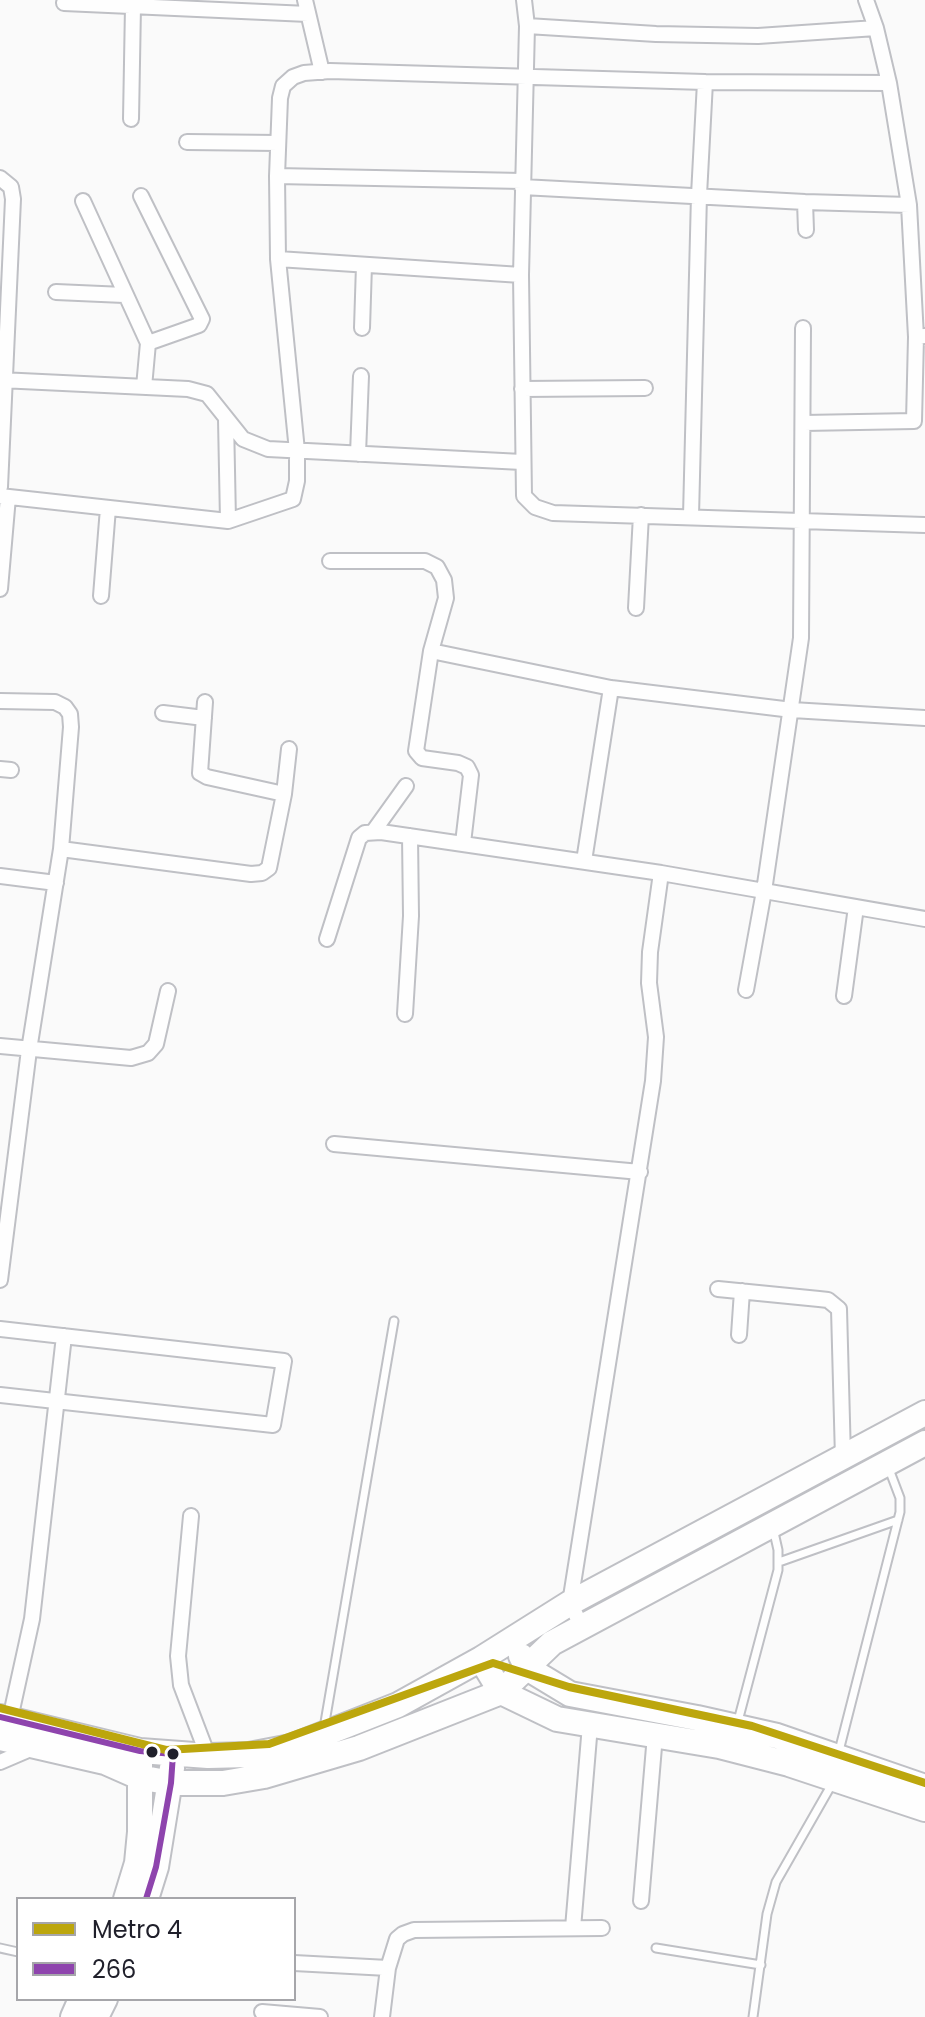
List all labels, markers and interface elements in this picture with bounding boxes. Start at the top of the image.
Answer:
unlabelled marker [144,1744,160,1760]
unlabelled marker [165,1746,181,1762]
legend [16,1897,296,2001]
text: Metro 4 [92,1913,182,1946]
text: 266 [92,1953,136,1986]

